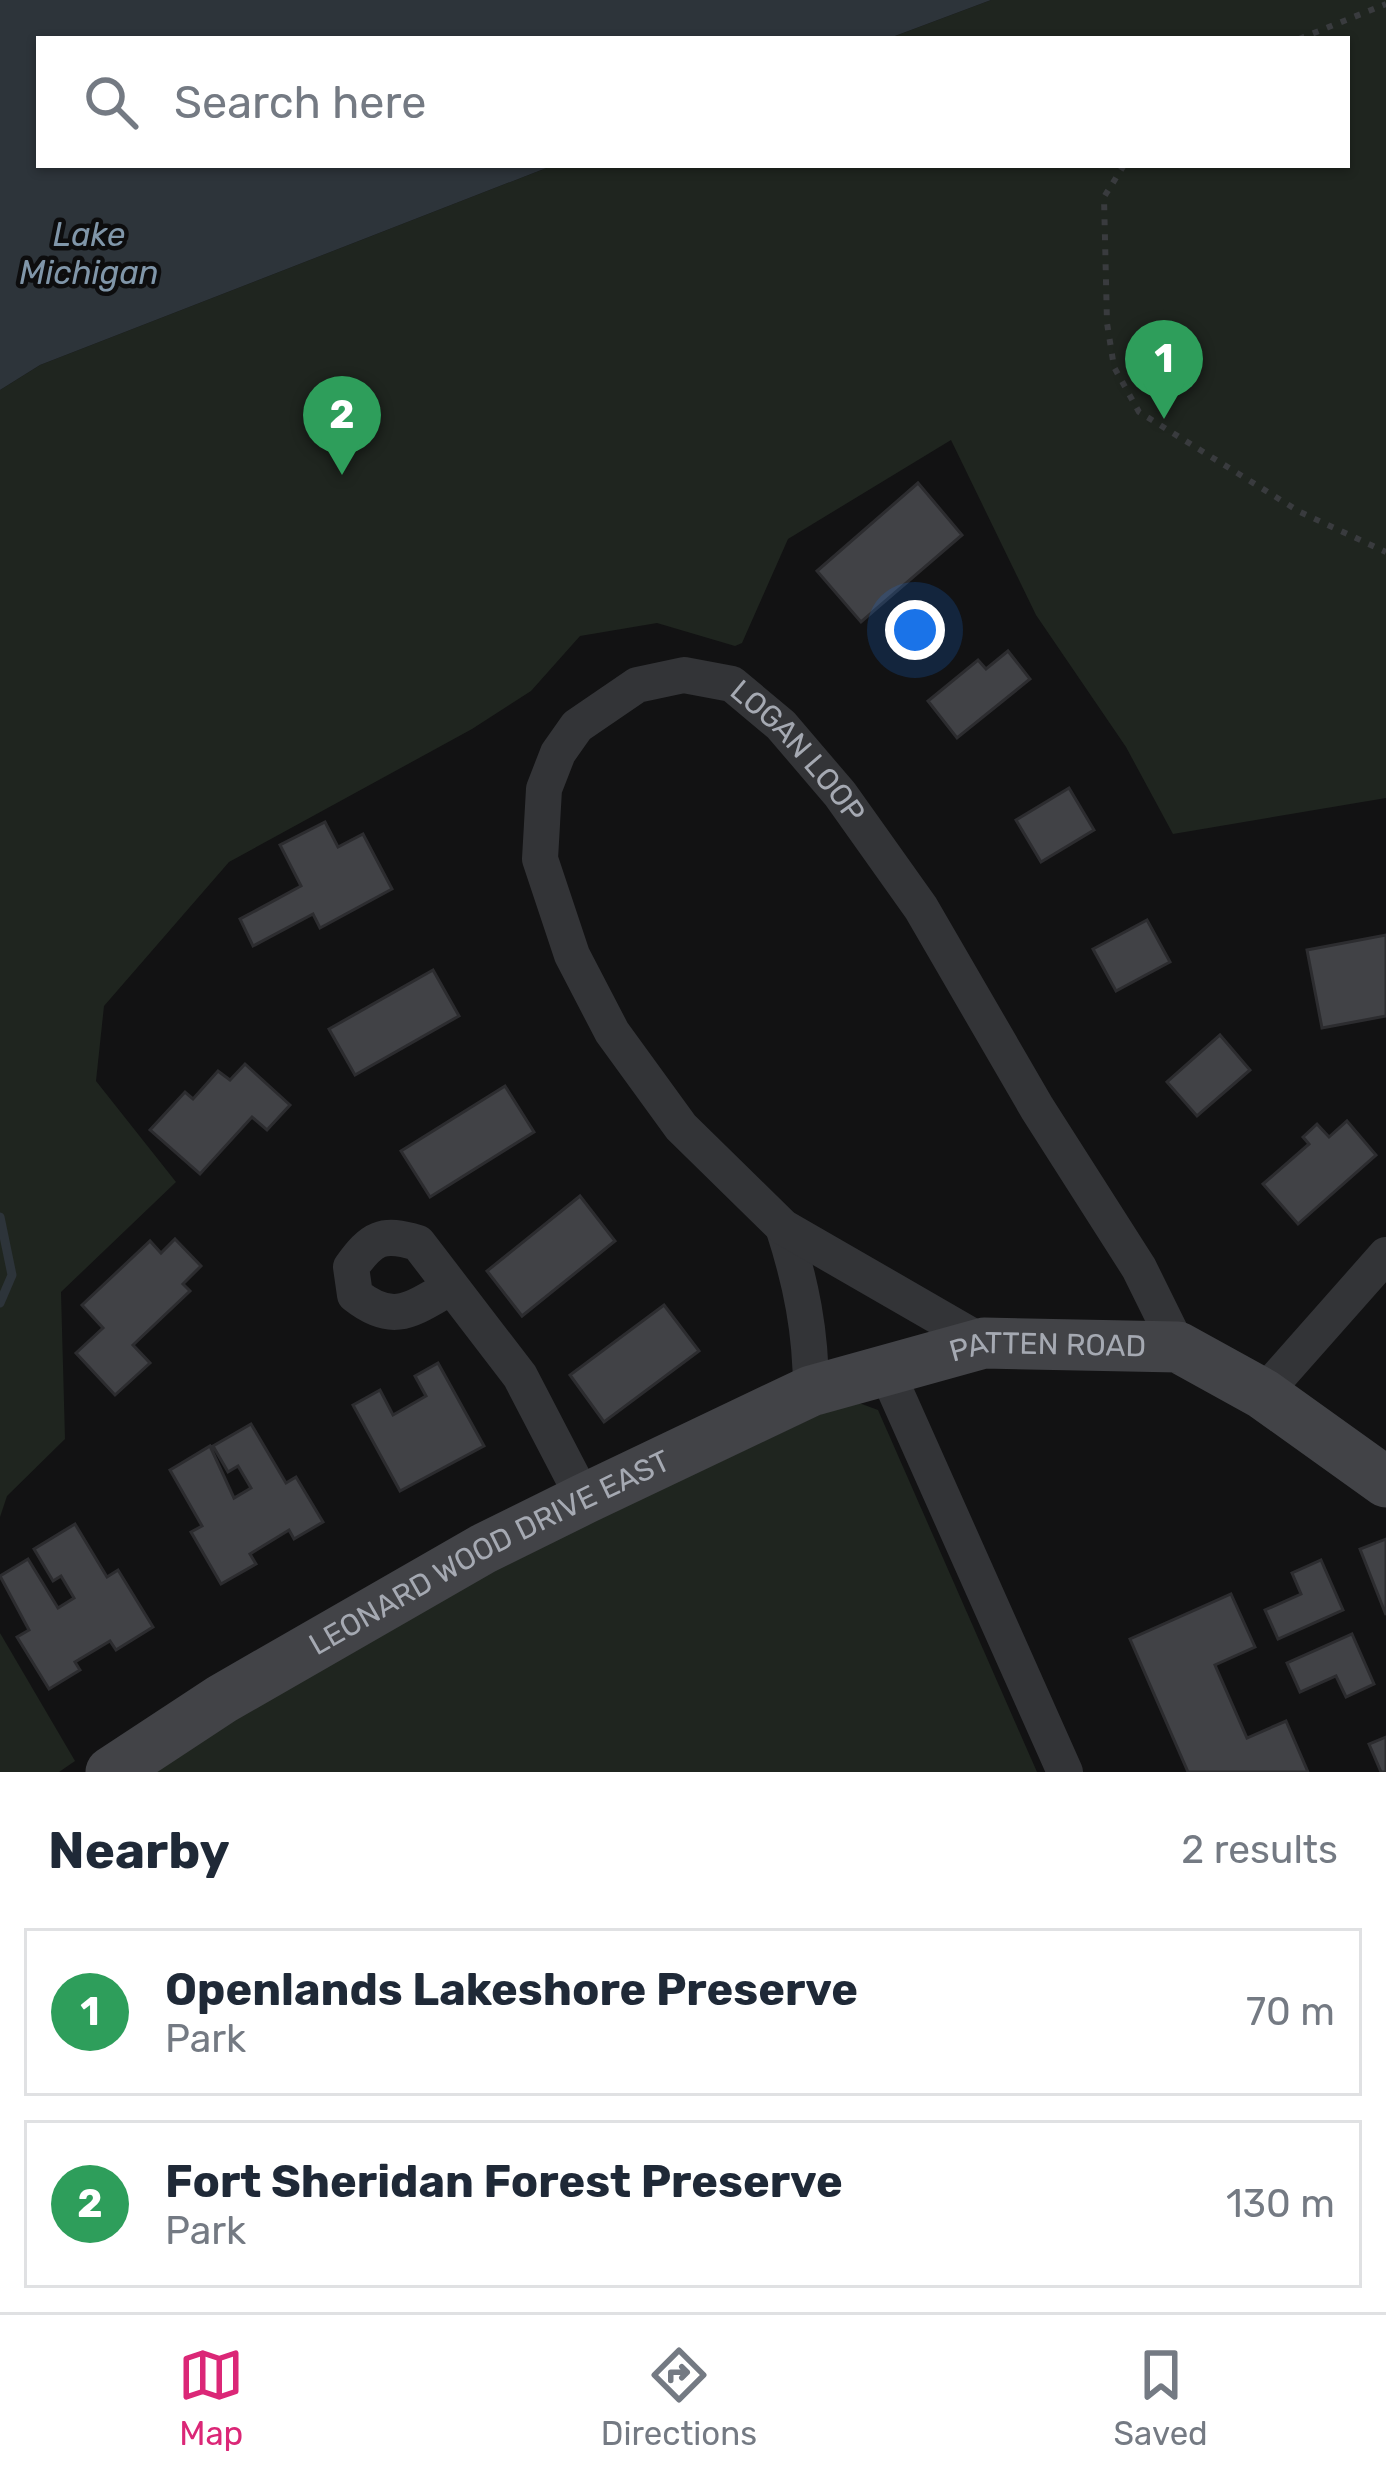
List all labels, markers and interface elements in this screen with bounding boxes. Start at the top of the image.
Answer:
search box [36,36,1350,168]
icon: search [78,69,144,135]
text: Search here [174,76,426,129]
water label: Lake Michigan [19,215,159,292]
pin: 1 [1125,320,1203,419]
pin: 2 [303,376,381,475]
your location [885,600,945,660]
street label: LOGAN LOOP [723,672,872,829]
street label: PATTEN ROAD [945,1325,1147,1370]
street label: LEONARD WOOD DRIVE EAST [303,1443,676,1663]
text: Nearby [48,1820,230,1881]
text: 2 results [1181,1827,1338,1873]
text: Openlands Lakeshore Preserve [165,1963,858,2016]
text: 1 [80,1989,100,2035]
text: 70 m [1246,1989,1335,2035]
text: Park [165,2016,246,2062]
text: Fort Sheridan Forest Preserve [165,2155,843,2208]
text: 2 [77,2181,103,2227]
text: 130 m [1226,2181,1335,2227]
text: Park [165,2208,246,2254]
tab: Map [178,2342,244,2453]
tab: Directions [601,2342,757,2453]
tab: Saved [1114,2342,1208,2453]

